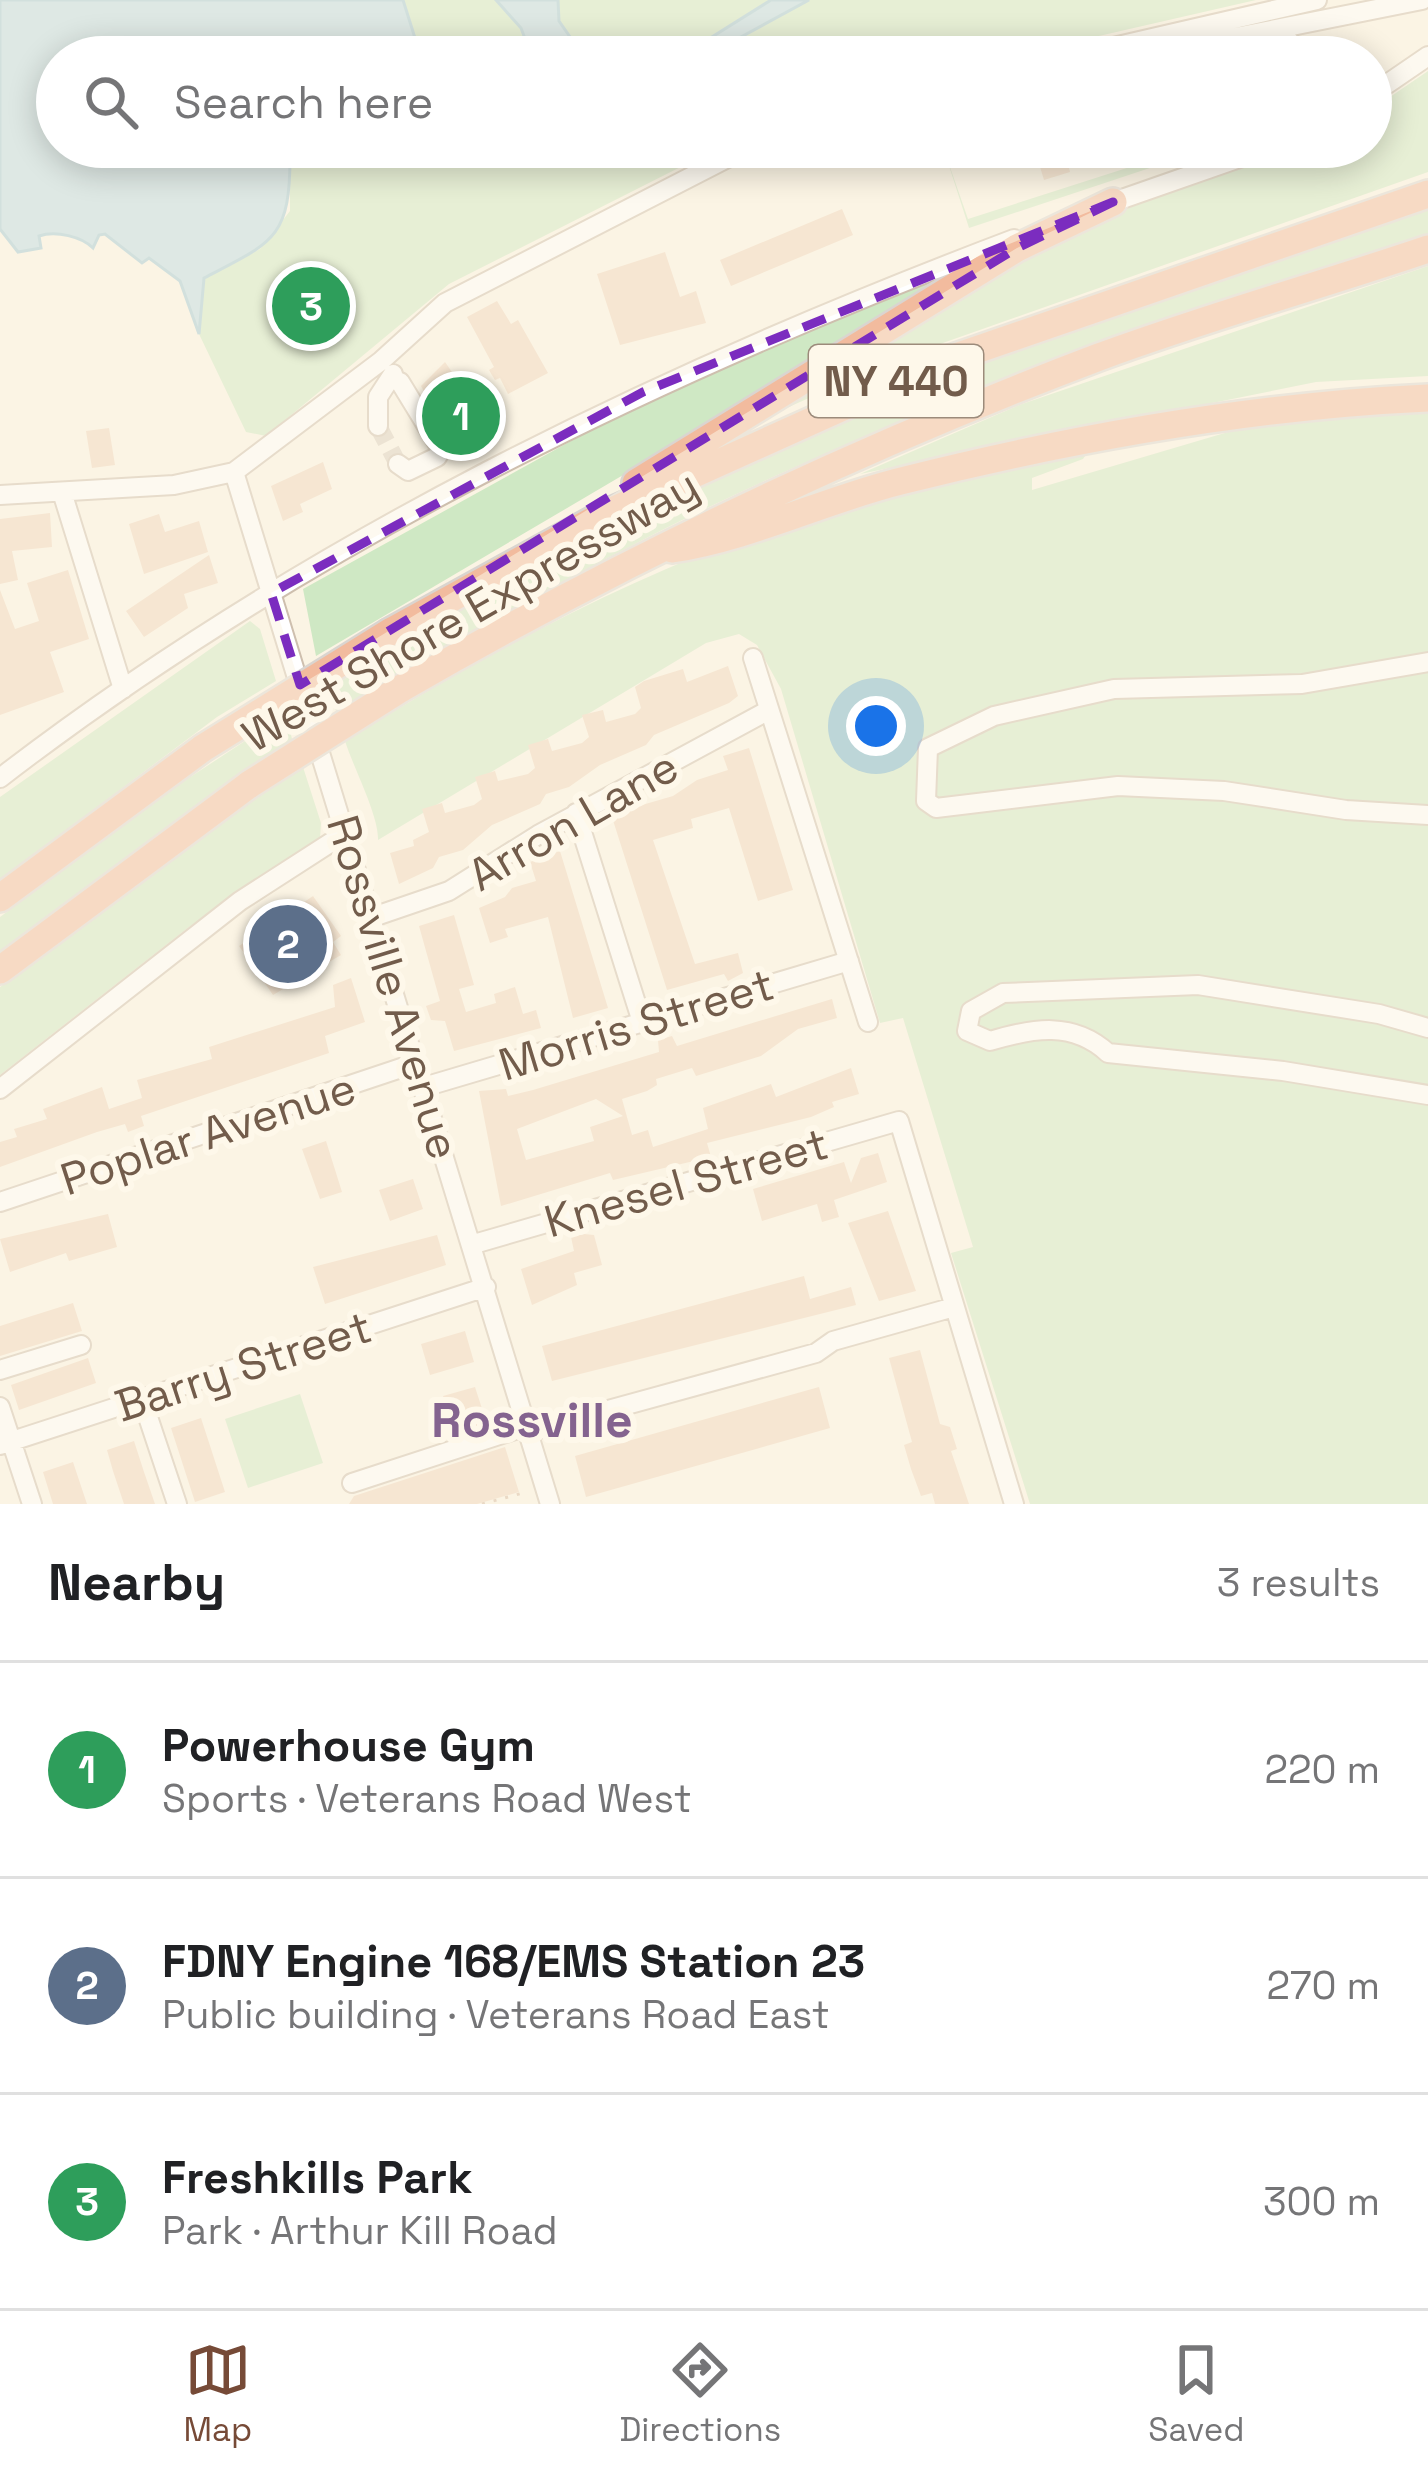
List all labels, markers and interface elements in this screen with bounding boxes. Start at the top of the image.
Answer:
search box [36,36,1392,168]
icon: search [78,69,144,135]
text: Search here [174,74,433,131]
pin: 3 [272,261,350,351]
road number: NY 440 [809,345,983,417]
pin: 1 [422,371,500,461]
street label: West Shore Expressway [232,456,709,764]
your location [846,696,906,756]
street label: Arron Lane [458,737,688,903]
street label: Rossville Avenue [314,808,473,1166]
pin: 2 [249,899,327,989]
street label: Morris Street [492,956,781,1093]
street label: Poplar Avenue [53,1059,363,1208]
street label: Knesel Street [538,1115,834,1250]
street label: Barry Street [108,1298,379,1435]
district label: Rossville [431,1390,633,1451]
text: Nearby [48,1550,225,1615]
text: 3 results [1217,1558,1380,1607]
text: Powerhouse Gym [162,1717,535,1774]
text: 1 [78,1745,96,1794]
text: 220 m [1264,1745,1380,1794]
text: Sports · Veterans Road West [162,1774,692,1823]
text: FDNY Engine 168/EMS Station 23 [162,1933,865,1990]
text: 2 [75,1961,99,2010]
text: 270 m [1267,1961,1380,2010]
text: Public building · Veterans Road East [162,1990,830,2039]
text: Freshkills Park [162,2149,473,2206]
text: 3 [75,2177,99,2226]
text: 300 m [1263,2177,1380,2226]
text: Park · Arthur Kill Road [162,2206,558,2255]
tab: Map [184,2337,252,2451]
tab: Directions [619,2337,781,2451]
tab: Saved [1148,2337,1244,2451]

